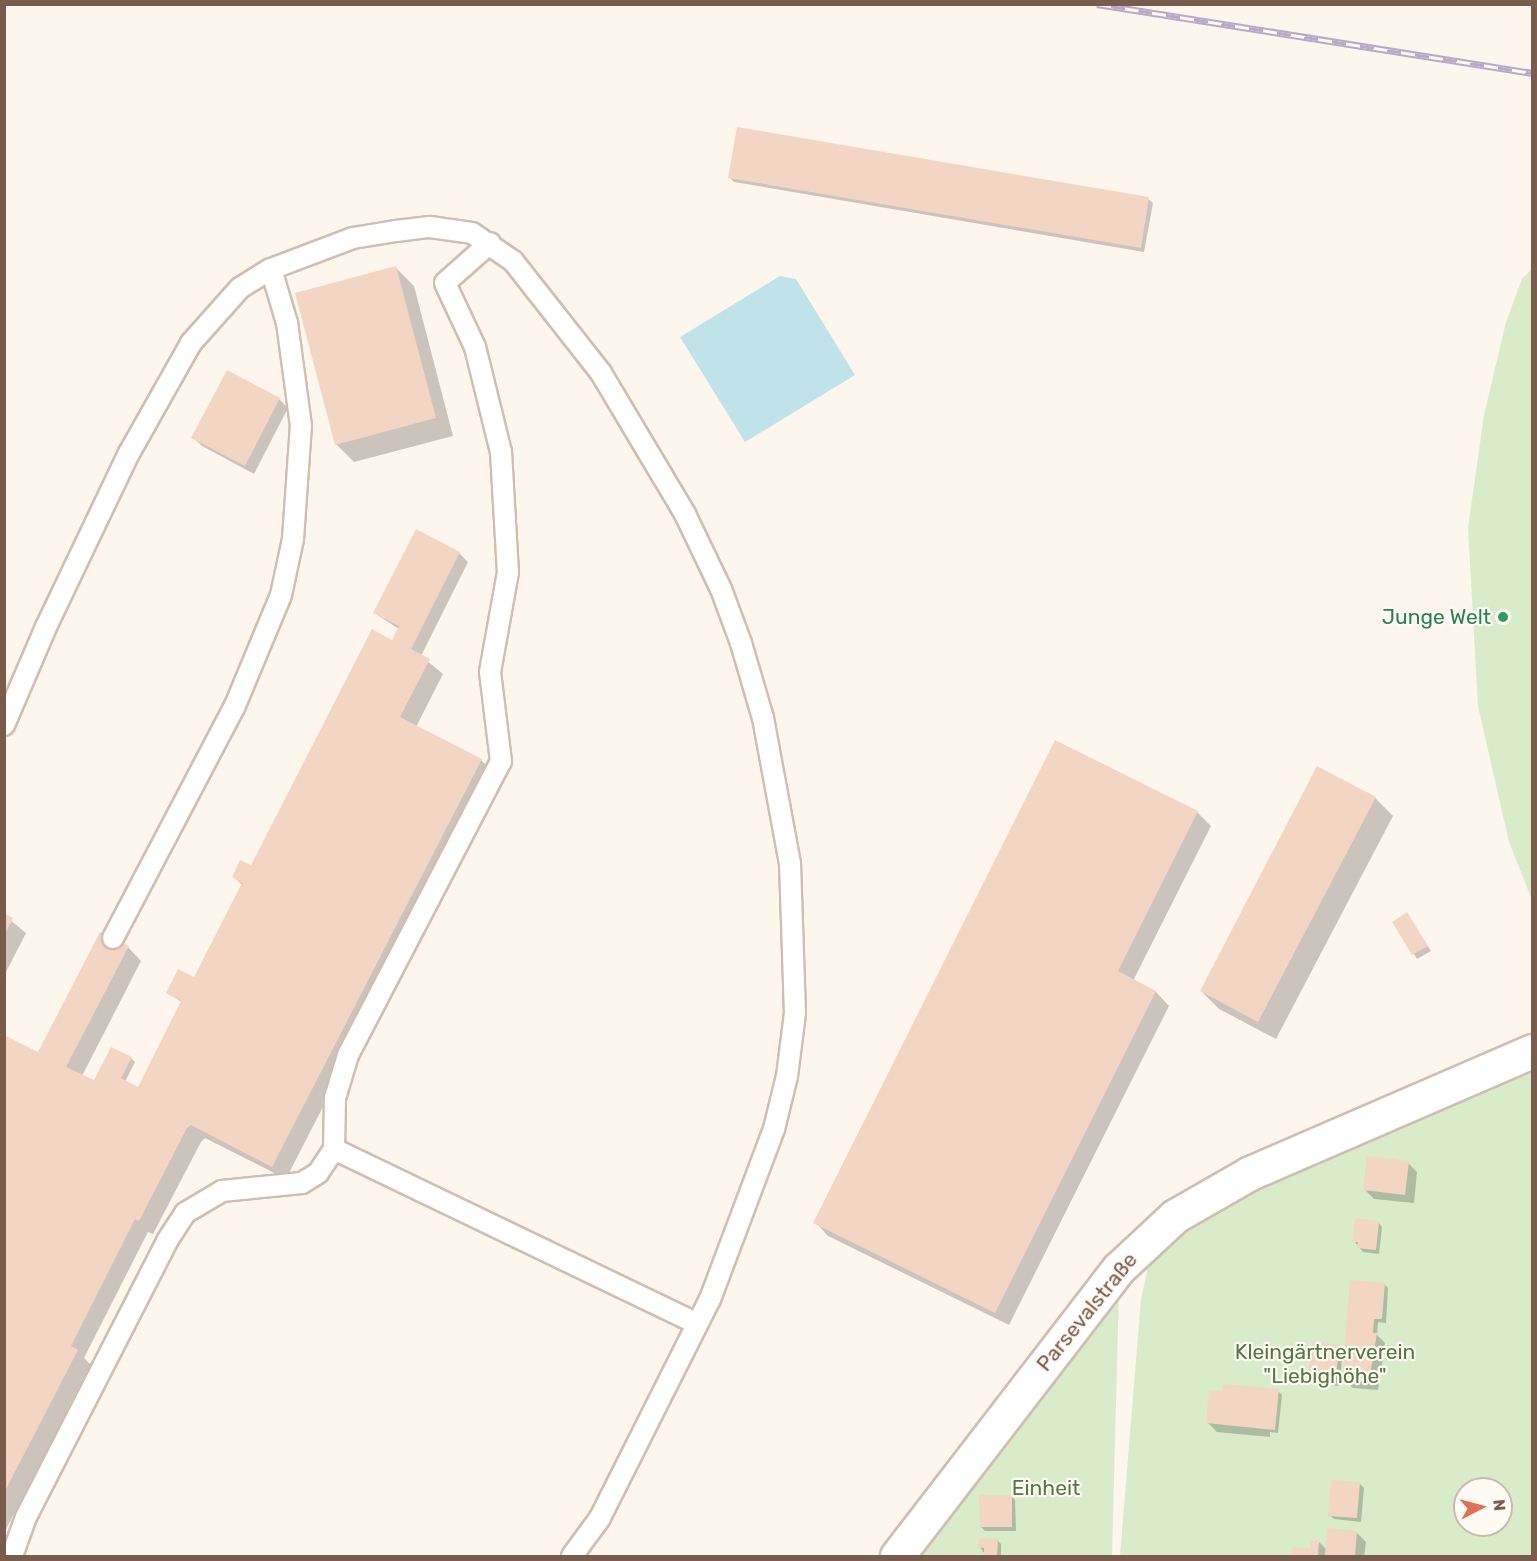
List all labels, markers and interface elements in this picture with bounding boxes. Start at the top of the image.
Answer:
place label: Junge Welt [1382,604,1491,630]
marker: Junge Welt [1496,610,1510,624]
street label: Parsevalstraße [1031,1248,1143,1376]
park label: Kleingärtnerverein "Liebighöhe" [1235,1339,1415,1389]
park label: Einheit [1012,1475,1080,1501]
north arrow [1453,1477,1513,1537]
text: N [1489,1499,1509,1512]

